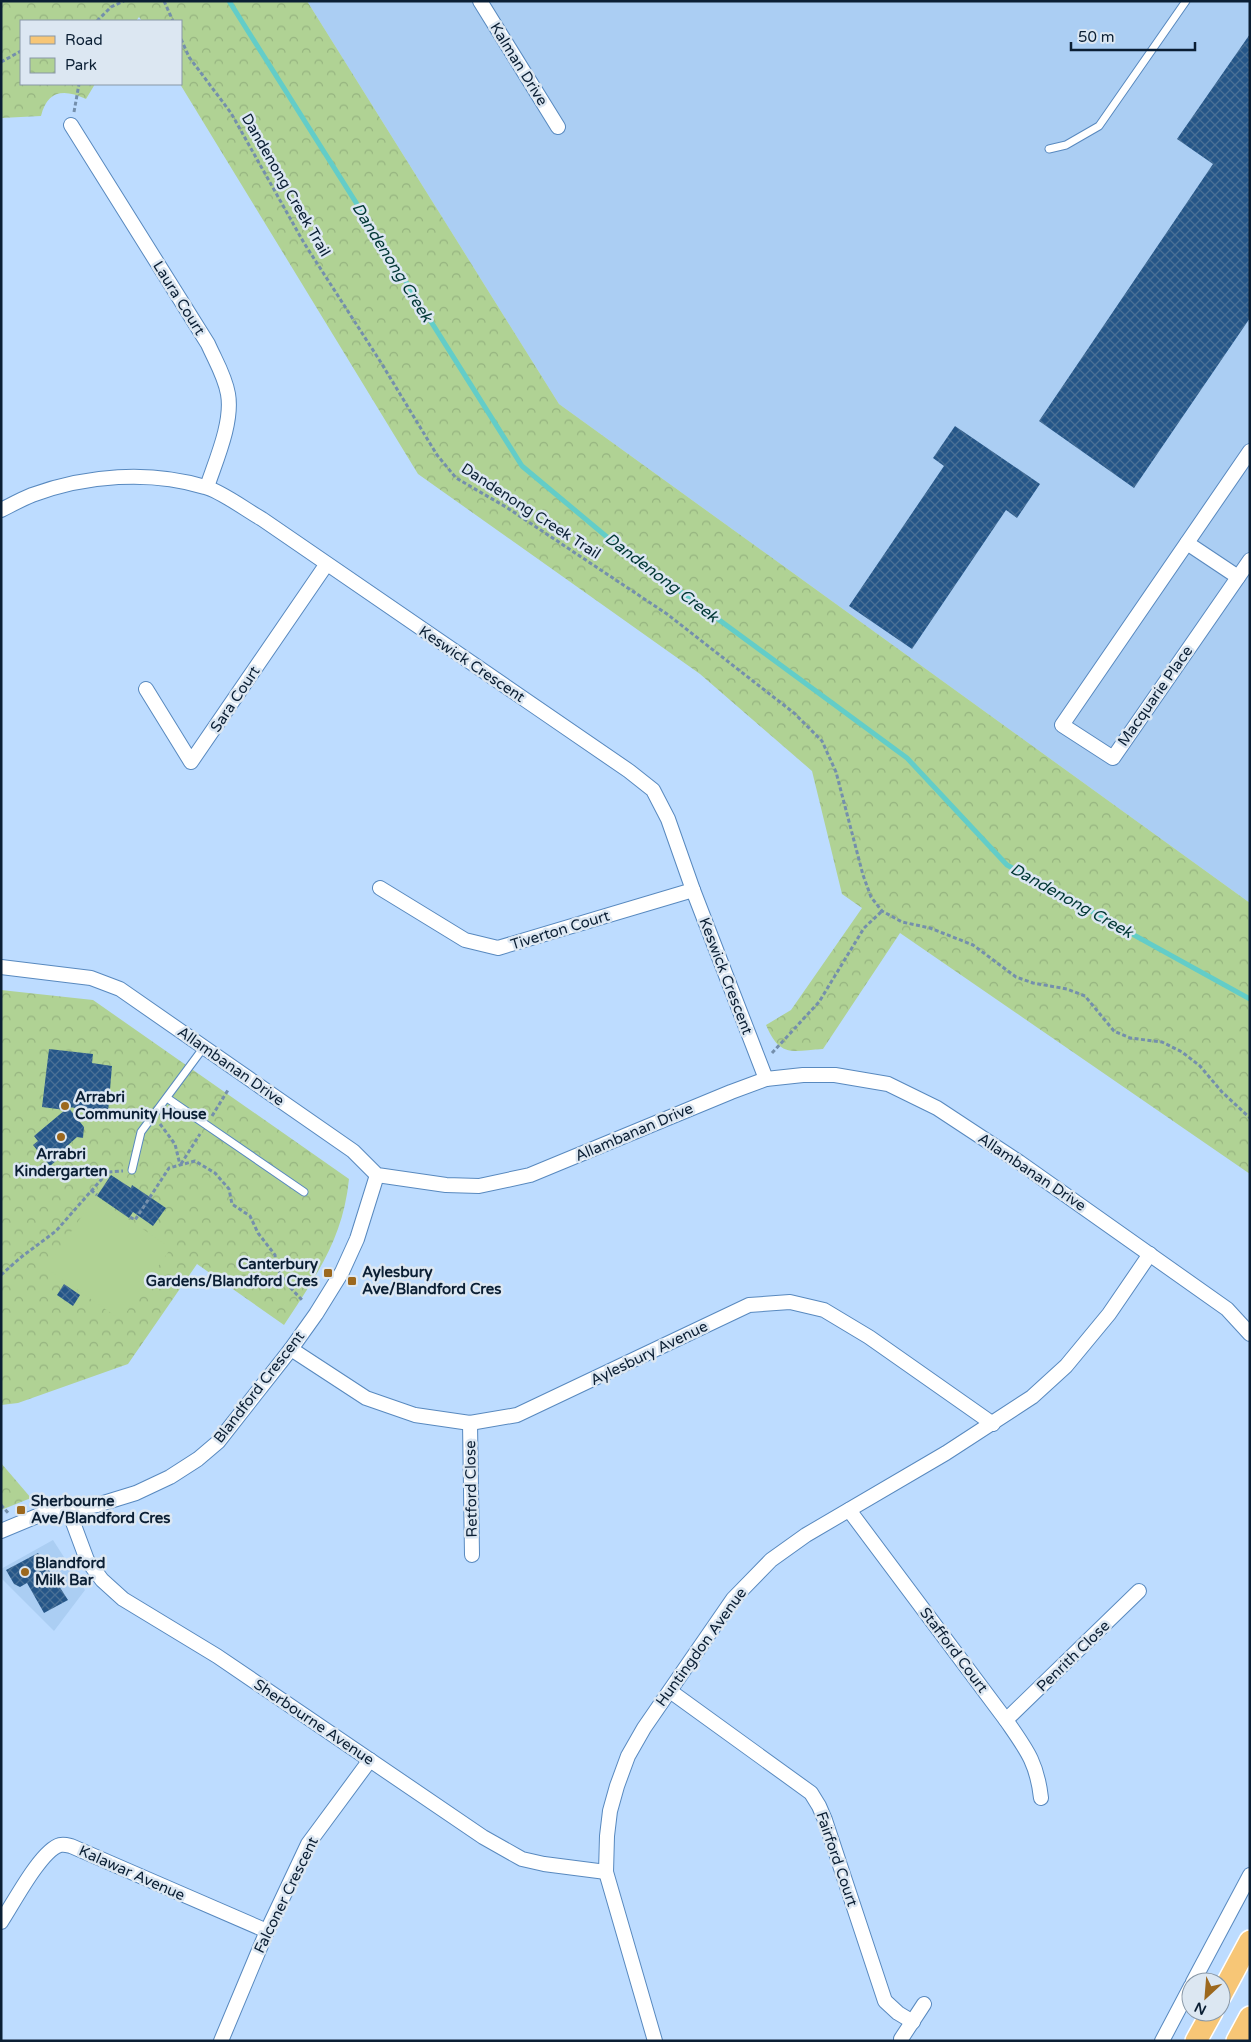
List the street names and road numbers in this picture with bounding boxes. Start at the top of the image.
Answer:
street label: Kalman Drive [486,19,552,109]
street label: Dandenong Creek Trail [238,110,334,260]
street label: Laura Court [149,258,209,339]
street label: Dandenong Creek Trail [458,459,604,563]
street label: Keswick Crescent [416,622,529,706]
street label: Macquarie Place [1114,642,1196,750]
street label: Sara Court [206,662,264,735]
street label: Tiverton Court [508,906,612,954]
street label: Keswick Crescent [695,915,757,1037]
street label: Allambanan Drive [174,1022,288,1110]
street label: Allambanan Drive [572,1099,696,1165]
street label: Allambanan Drive [975,1129,1089,1215]
street label: Aylesbury Avenue [587,1317,711,1389]
street label: Blandford Crescent [210,1327,308,1447]
street label: Retford Close [461,1440,481,1538]
street label: Huntingdon Avenue [652,1584,750,1710]
street label: Stafford Court [916,1604,992,1696]
street label: Penrith Close [1033,1617,1113,1695]
street label: Sherbourne Avenue [250,1675,378,1769]
street label: Fairford Court [812,1809,862,1909]
street label: Falconer Crescent [250,1834,322,1956]
street label: Kalawar Avenue [76,1842,188,1904]

